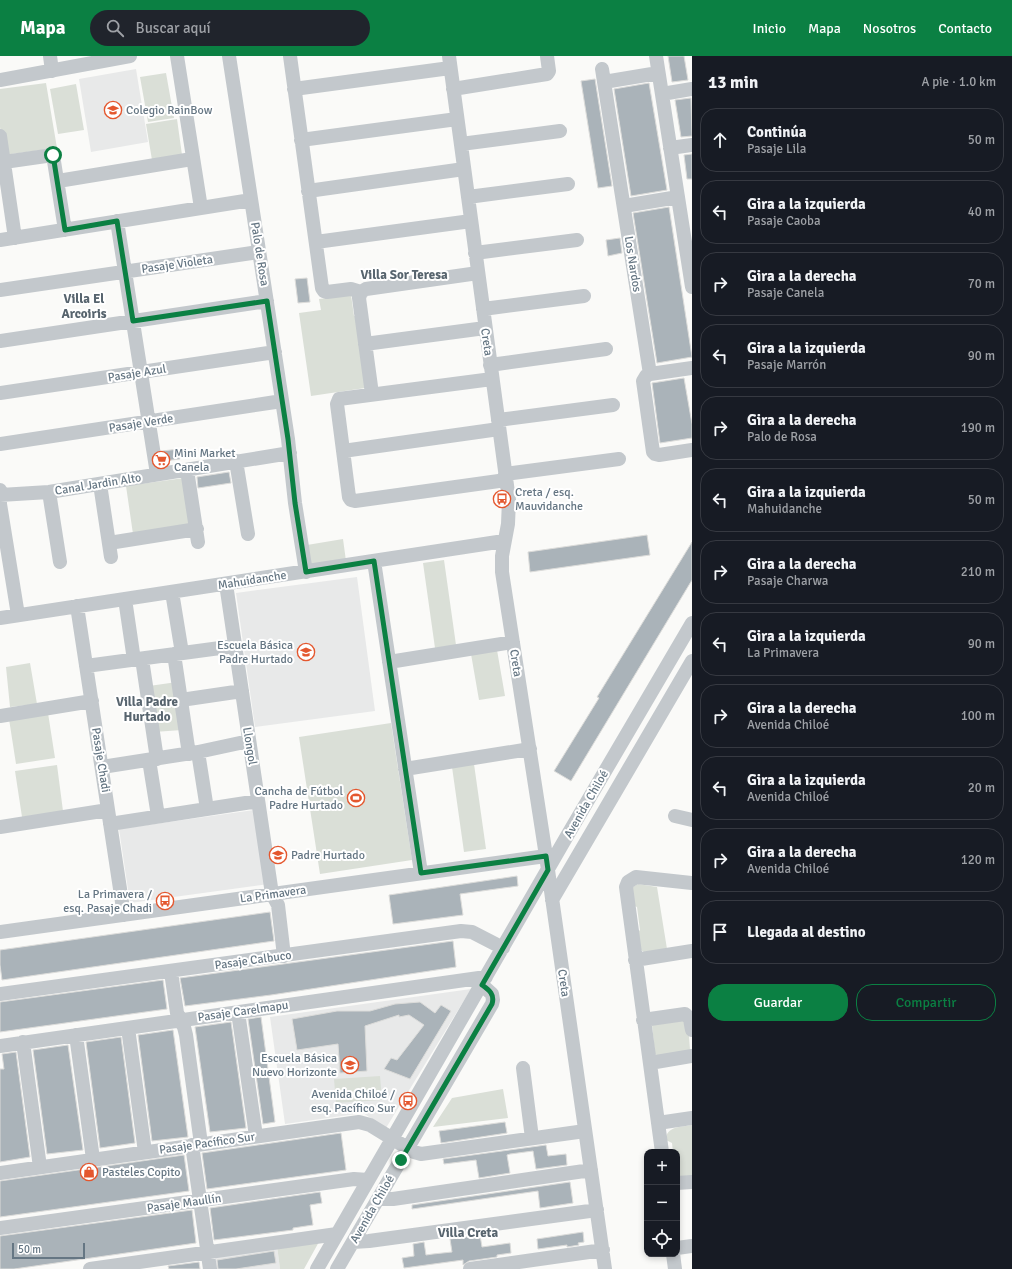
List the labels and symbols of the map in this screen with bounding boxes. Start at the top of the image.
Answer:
school or university icon: Colegio RainBow [103,100,123,120]
place label: Colegio RainBow [126,103,213,118]
route start [44,146,62,164]
street label: Palo de Rosa [247,221,272,287]
street label: Los Nardos [621,235,644,293]
street label: Pasaje Violeta [140,252,214,277]
district label: Villa Sor Teresa [360,267,448,283]
district label: Villa El Arcoiris [61,291,107,322]
street label: Creta [477,327,496,357]
street label: Pasaje Azul [107,361,168,385]
street label: Pasaje Verde [108,411,174,436]
place label: Mini Market Canela [174,446,236,475]
supermarket icon: Mini Market Canela [151,450,171,470]
street label: Canal Jardin Alto [54,470,142,499]
place label: Creta / esq. Mauvidanche [515,485,583,514]
bus stop icon: Creta / esq. Mauvidanche [492,489,512,509]
street label: Mahuidanche [217,568,287,593]
place label: Escuela Básica Padre Hurtado [217,638,293,667]
school or university icon: Escuela Básica Padre Hurtado [296,642,316,662]
street label: Creta [506,648,525,678]
district label: Villa Padre Hurtado [116,694,178,725]
street label: Llongol [239,726,260,767]
street label: Pasaje Chadi [88,727,113,794]
street label: Avenida Chiloé [561,768,612,841]
place label: Cancha de Fútbol Padre Hurtado [254,784,343,813]
sports icon: Cancha de Fútbol Padre Hurtado [346,788,366,808]
school or university icon: Padre Hurtado [268,845,288,865]
place label: Padre Hurtado [291,848,365,863]
street label: La Primavera [239,882,307,907]
place label: La Primavera / esq. Pasaje Chadi [63,887,152,916]
bus stop icon: La Primavera / esq. Pasaje Chadi [155,891,175,911]
street label: Pasaje Calbuco [214,948,292,973]
street label: Creta [554,968,573,998]
street label: Pasaje Carelmapu [197,998,289,1025]
place label: Escuela Básica Nuevo Horizonte [252,1051,337,1080]
school or university icon: Escuela Básica Nuevo Horizonte [340,1055,360,1075]
place label: Avenida Chiloé / esq. Pacífico Sur [311,1087,396,1116]
bus stop icon: Avenida Chiloé / esq. Pacífico Sur [398,1091,418,1111]
street label: Pasaje Pacífico Sur [158,1129,257,1158]
route end [392,1151,410,1169]
shop icon: Pasteles Copito [79,1162,99,1182]
place label: Pasteles Copito [102,1165,181,1180]
street label: Avenida Chiloé [347,1173,398,1246]
street label: Pasaje Maullín [146,1191,222,1216]
district label: Villa Creta [438,1225,498,1241]
scale bar [12,1241,85,1260]

